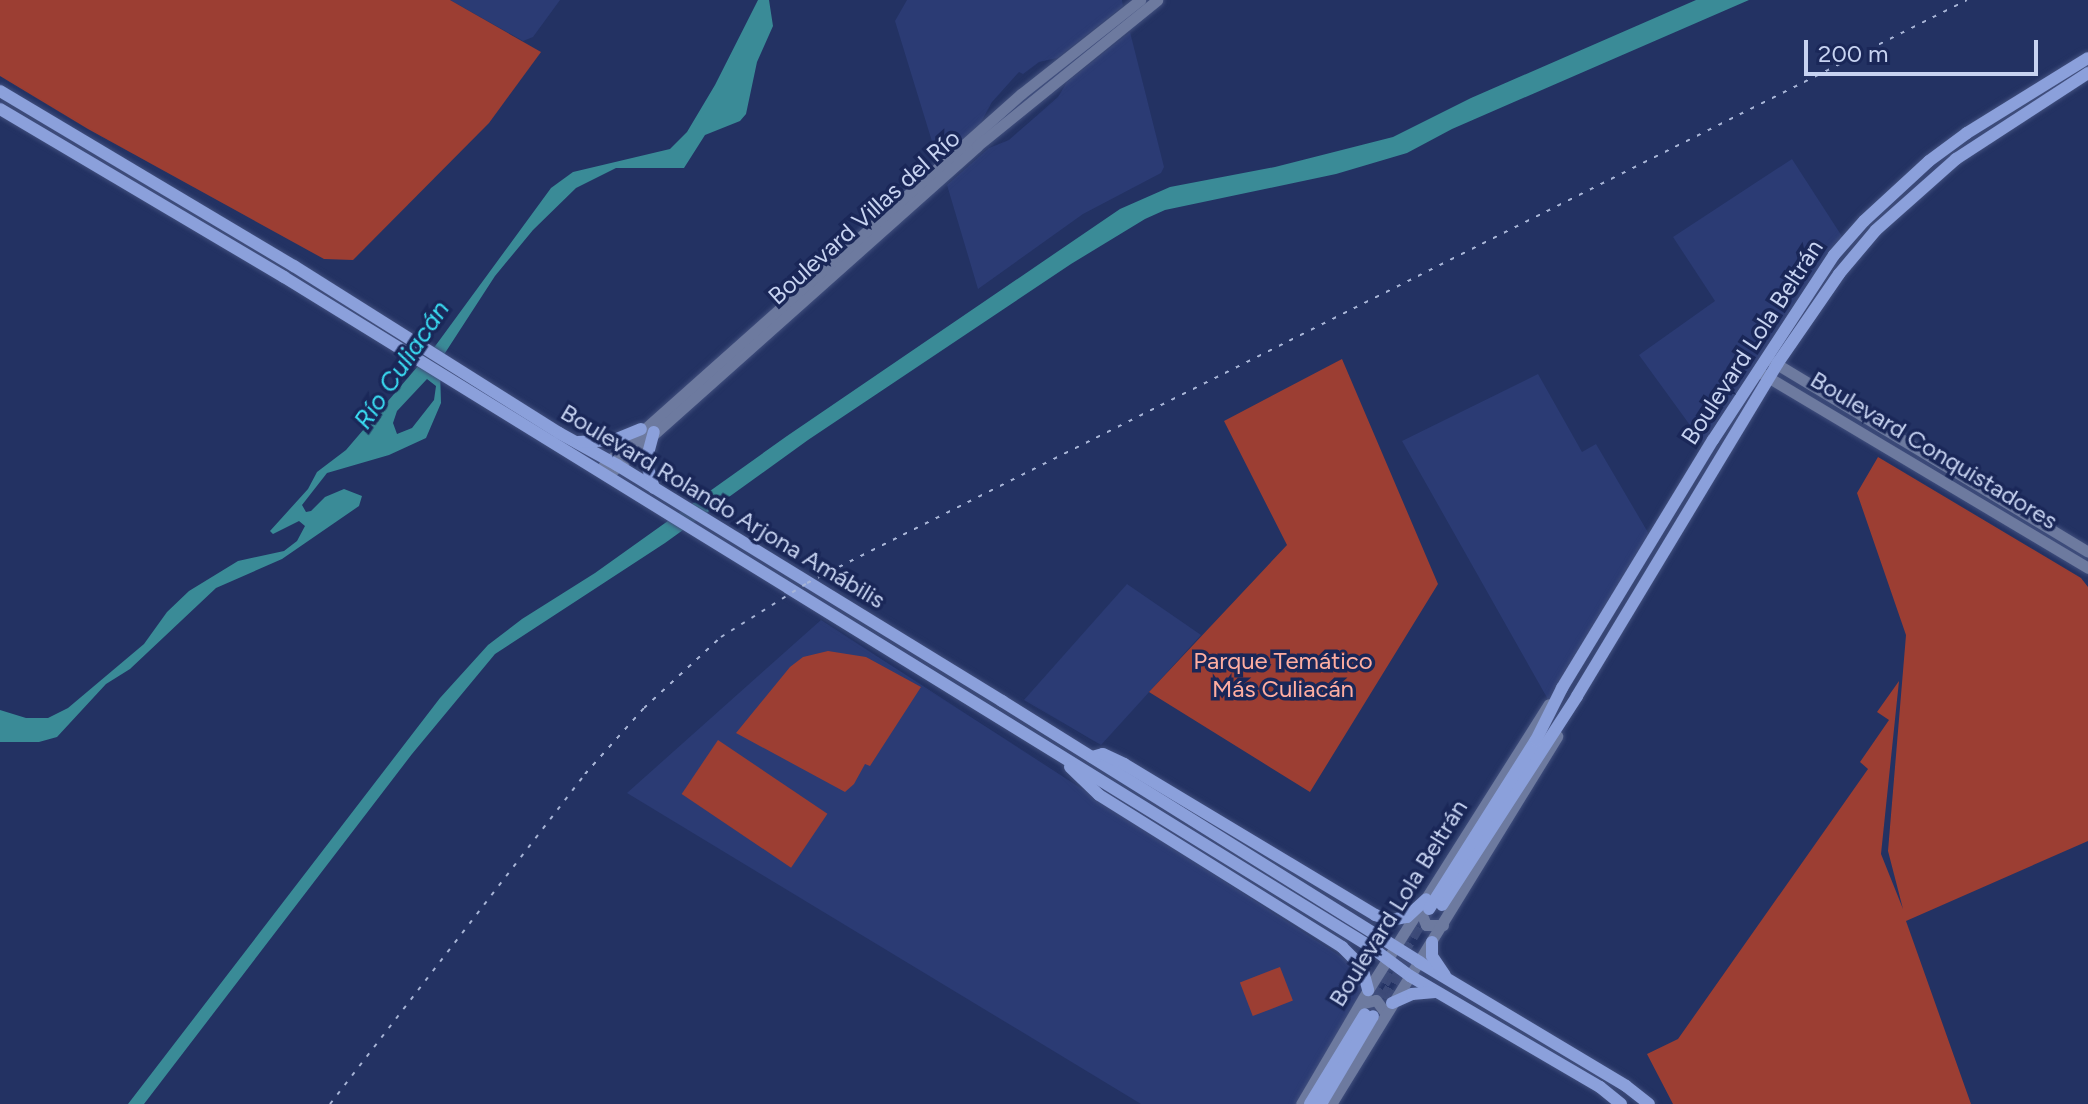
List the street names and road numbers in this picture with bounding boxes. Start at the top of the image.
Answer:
street label: Boulevard Villas del Río [762,123,966,311]
street label: Boulevard Lola Beltrán [1675,234,1829,450]
street label: Boulevard Conquistadores [1805,365,2063,535]
street label: Boulevard Rolando Arjona Amábilis [556,398,890,614]
street label: Boulevard Lola Beltrán [1323,794,1473,1012]

